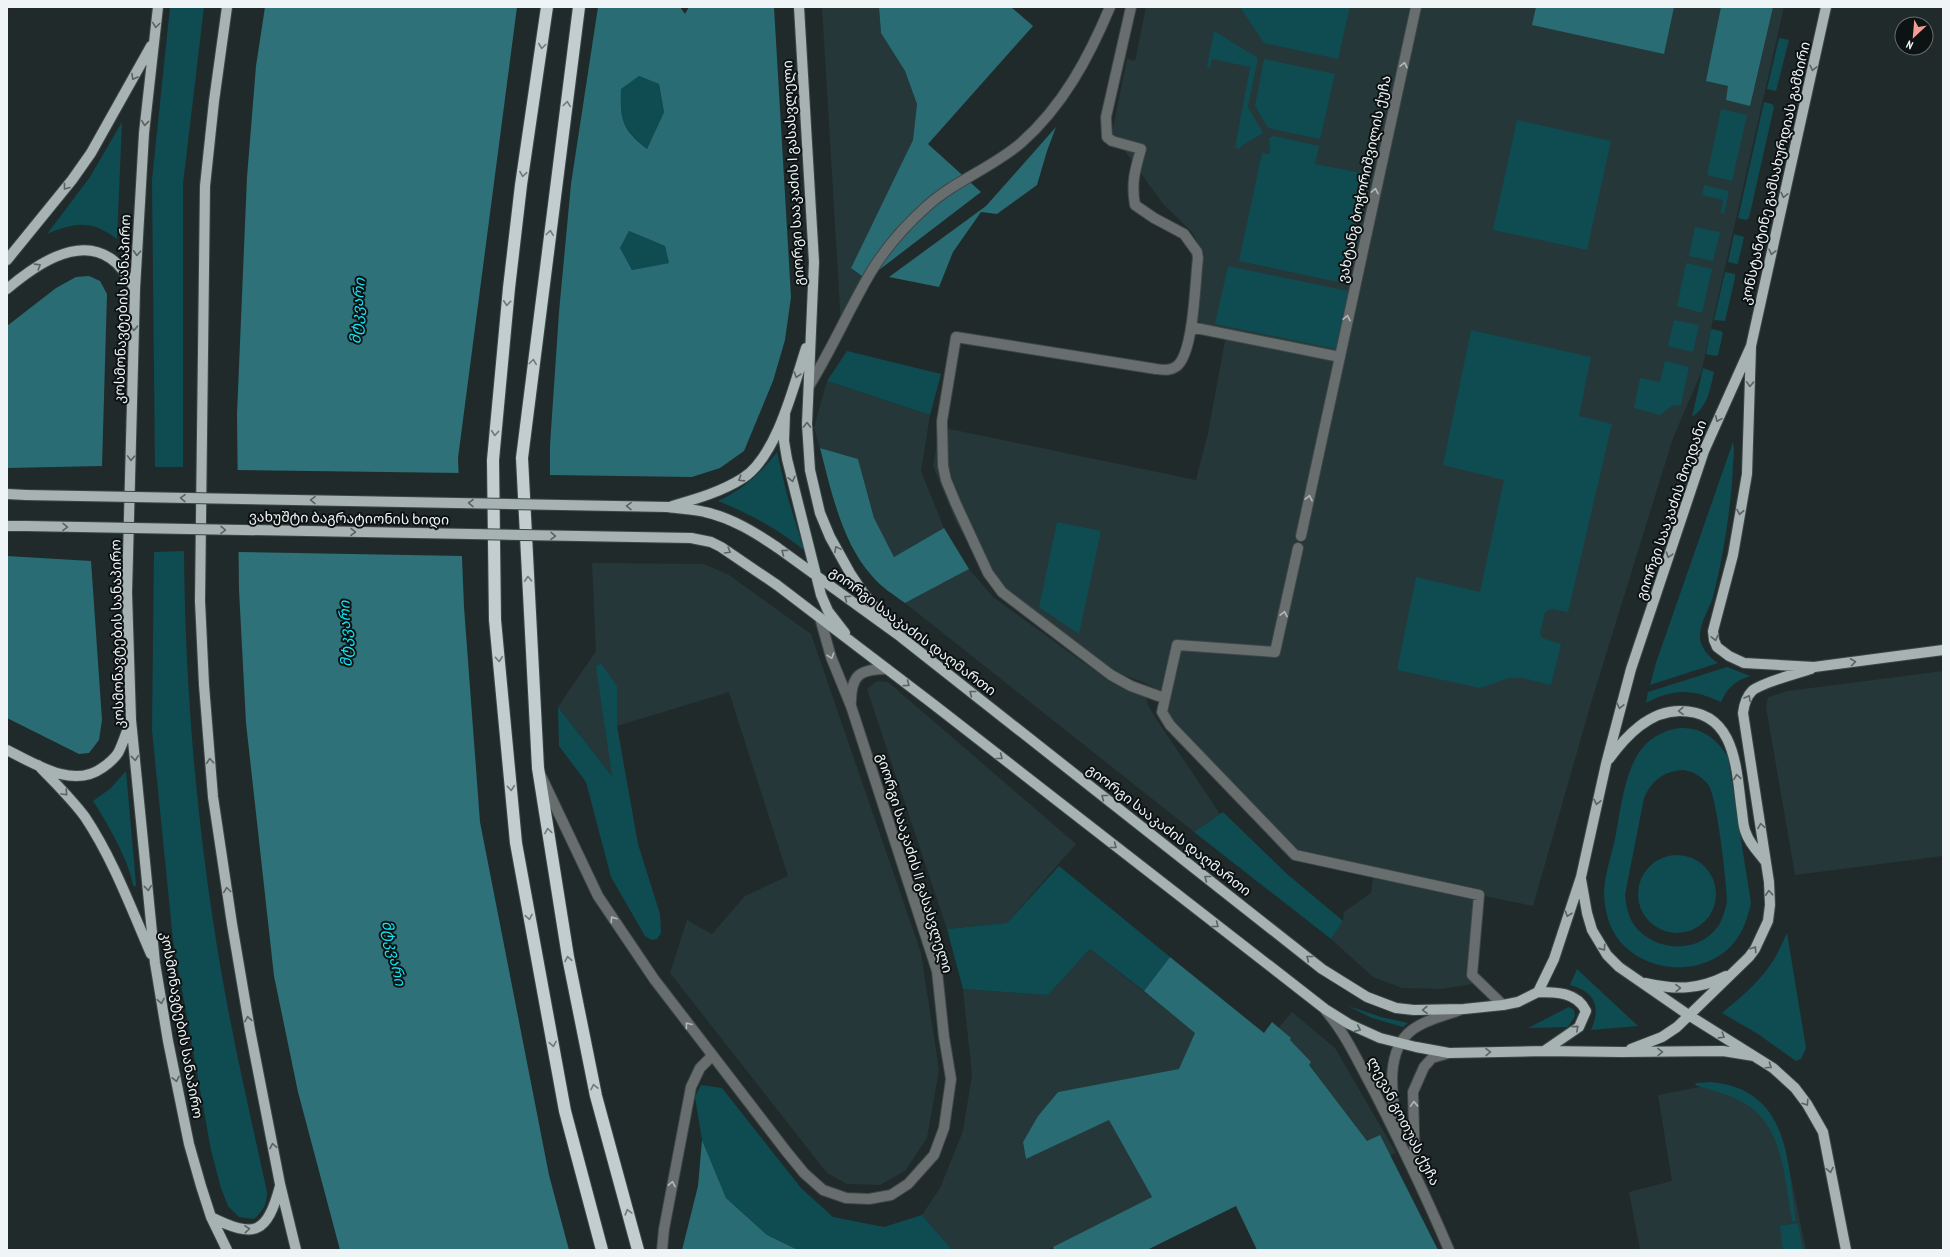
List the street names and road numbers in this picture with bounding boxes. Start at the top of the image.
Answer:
street label: კონსტანტინე გამსახურდიას გამზირი [1736,40,1814,306]
street label: გიორგი სააკაძის I გასასვლელი [778,60,808,286]
street label: ვახტანგ ბოჭორიშვილის ქუჩა [1333,74,1395,284]
street label: კოსმონავტების სანაპირო [110,214,134,404]
street label: გიორგი სააკაძის მოედანი [1632,418,1710,602]
street label: ვახუშტი ბაგრატიონის ხიდი [249,507,449,529]
street label: კოსმონავტების სანაპირო [106,539,128,729]
street label: გიორგი სააკაძის დაღმართი [826,562,1000,700]
street label: გიორგი სააკაძის II გასასვლელი [873,751,957,975]
street label: გიორგი სააკაძის დაღმართი [1083,760,1255,900]
street label: კოსმონავტების სანაპირო [157,930,207,1120]
street label: ლევან გოთუას ქუჩა [1364,1054,1444,1188]

